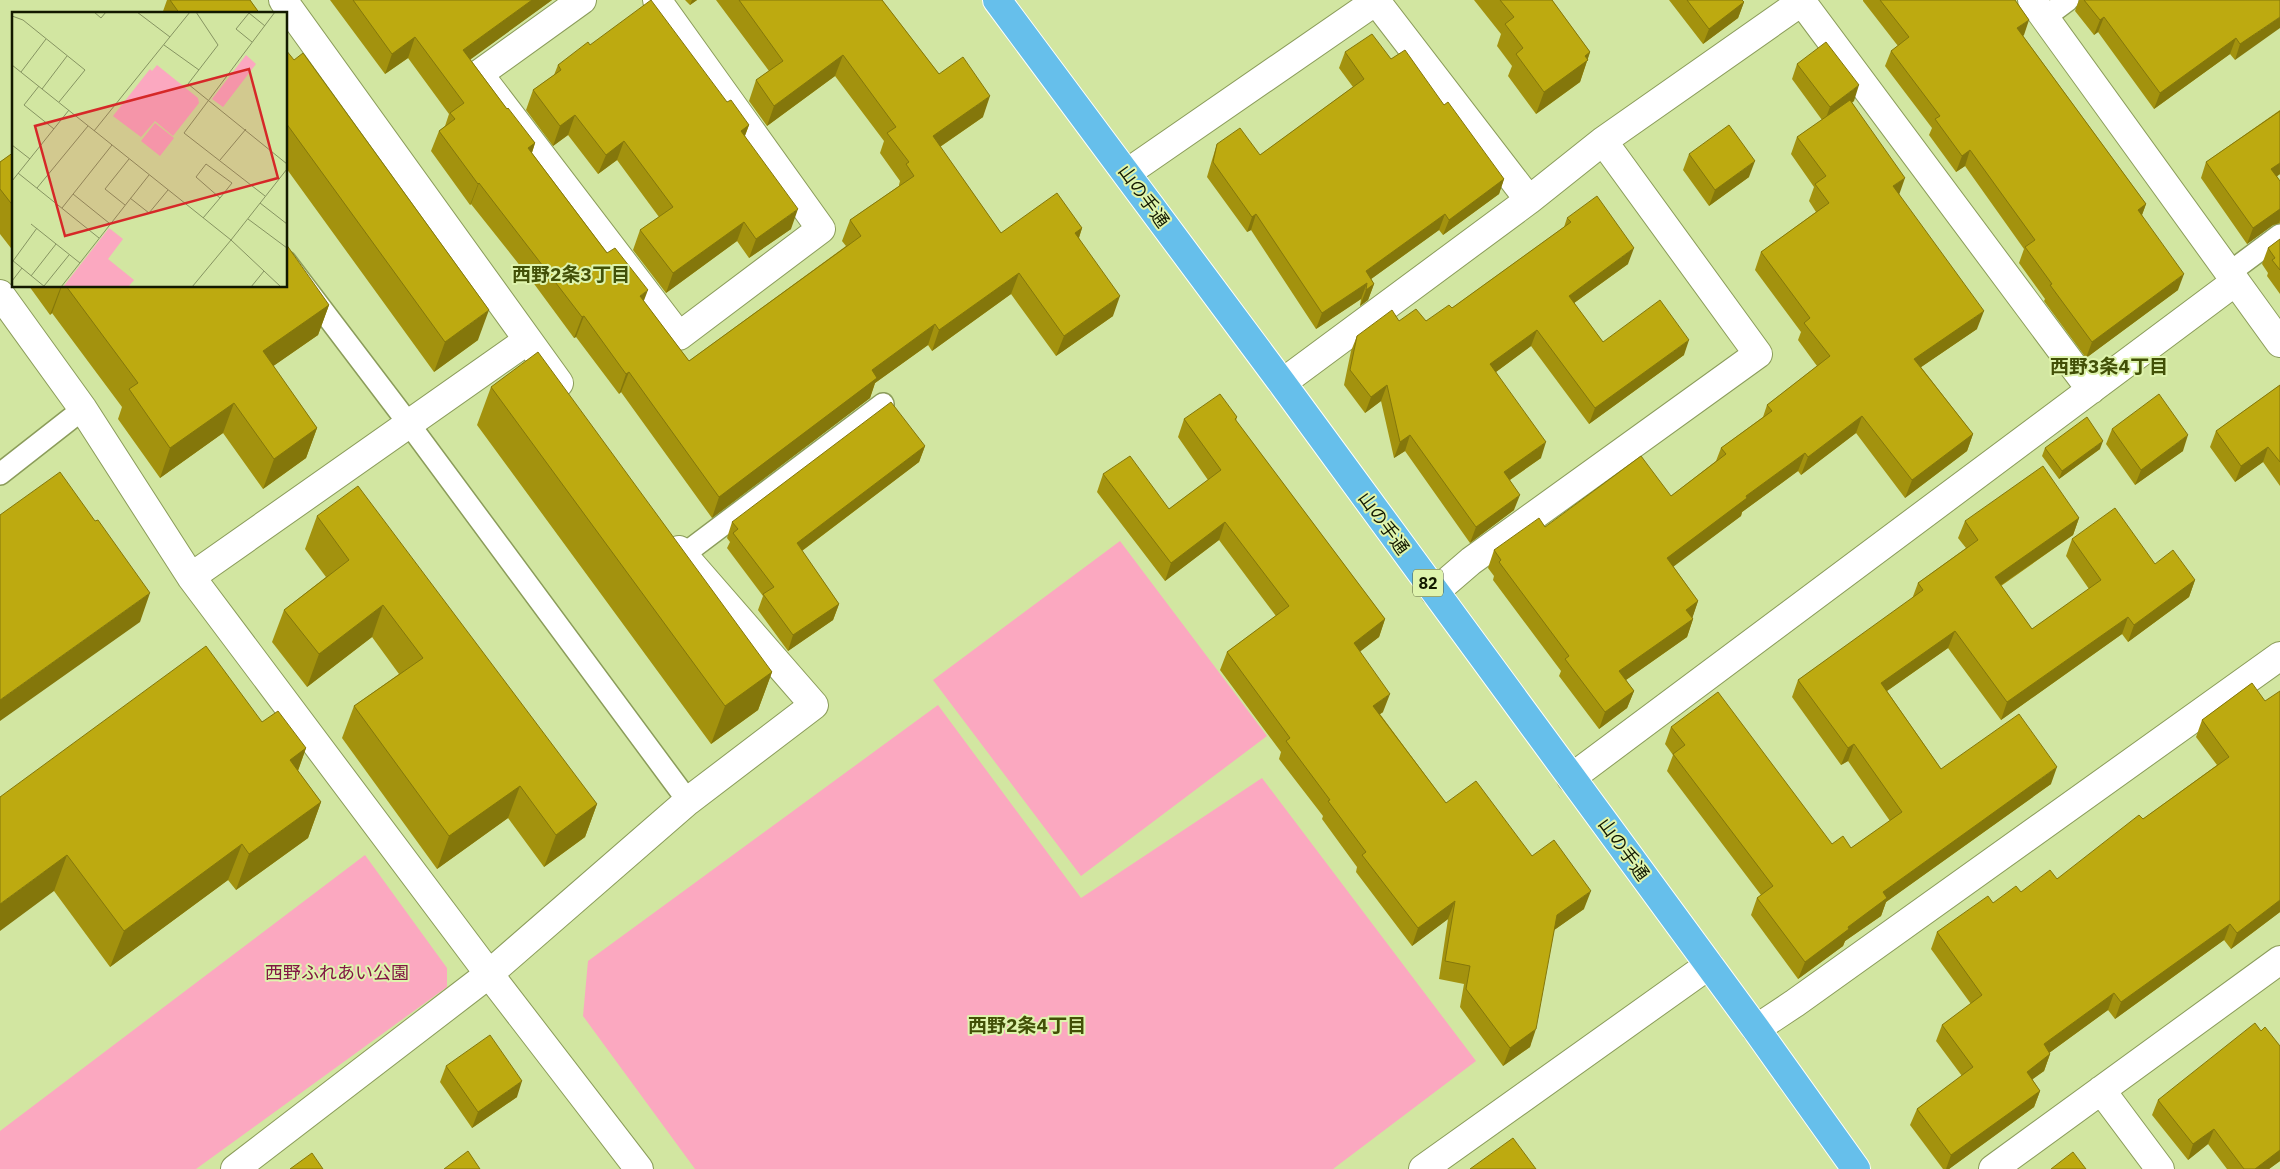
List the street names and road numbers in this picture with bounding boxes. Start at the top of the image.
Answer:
street label: 山の手通 [1114,160,1174,232]
street label: 山の手通 [1354,487,1414,559]
road number: 82 [1413,570,1443,596]
street label: 山の手通 [1594,813,1654,885]

